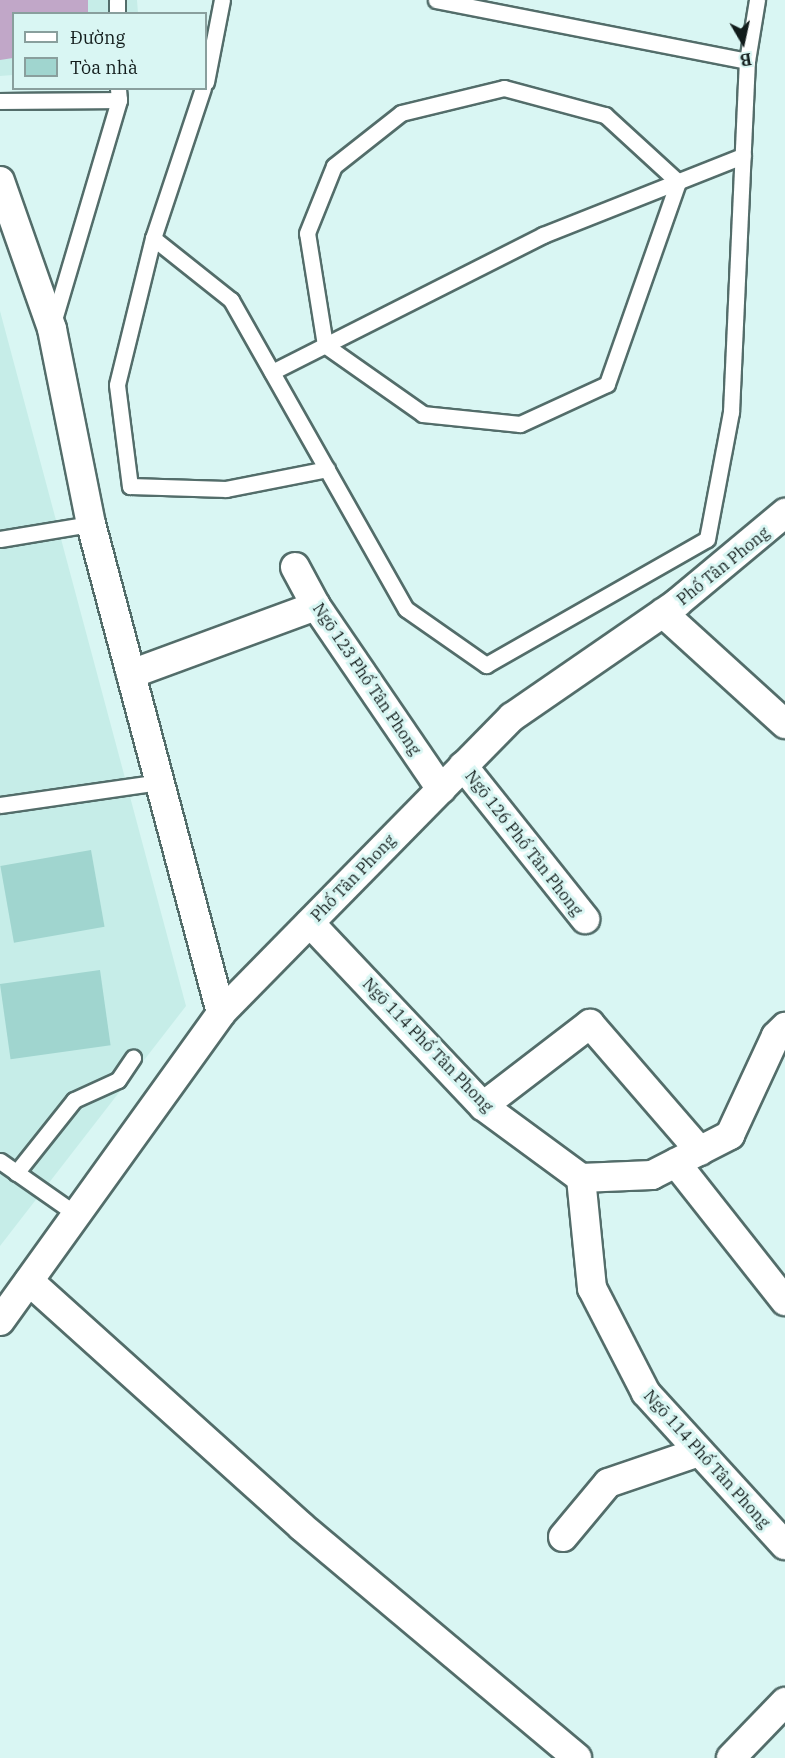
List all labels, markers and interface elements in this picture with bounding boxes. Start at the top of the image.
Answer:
legend [12,12,207,90]
north arrow [713,12,773,72]
text: Đường [70,26,125,49]
text: B [739,49,753,71]
text: Tòa nhà [70,56,138,79]
street label: Phố Tân Phong [673,523,773,609]
street label: Ngõ 123 Phố Tân Phong [309,599,425,759]
street label: Ngõ 126 Phố Tân Phong [461,766,587,920]
street label: Phố Tân Phong [307,831,399,925]
street label: Ngõ 114 Phố Tân Phong [359,974,497,1116]
street label: Ngõ 114 Phố Tân Phong [640,1386,774,1532]

